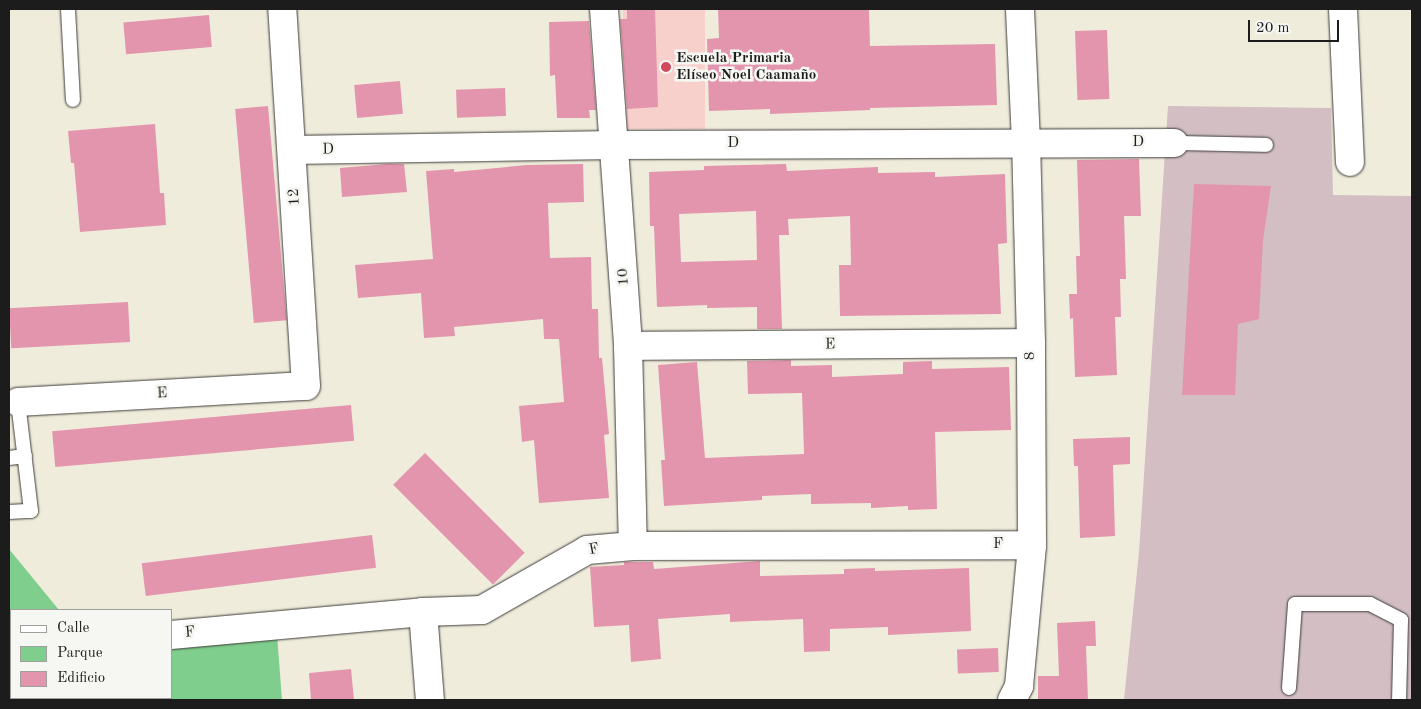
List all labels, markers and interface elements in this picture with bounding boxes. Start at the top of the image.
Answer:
scale bar [1251,10,1342,42]
text: 20 m [1256,21,1290,36]
place label: Escuela Primaria Elíseo Noel Caamaño [676,49,816,84]
marker: Escuela Primaria Elíseo Noel Caamaño [660,61,672,73]
street label: D [1132,134,1144,152]
street label: D [727,135,739,153]
street label: D [322,141,334,159]
street label: 12 [286,188,304,206]
street label: 10 [614,268,634,286]
street label: E [825,336,835,354]
street label: 8 [1022,352,1040,360]
street label: E [156,385,168,403]
street label: F [993,536,1003,554]
street label: F [587,540,601,560]
legend [10,609,172,699]
text: Calle [57,621,89,636]
street label: F [184,624,196,642]
text: Parque [57,646,103,661]
text: Edificio [57,671,105,686]

